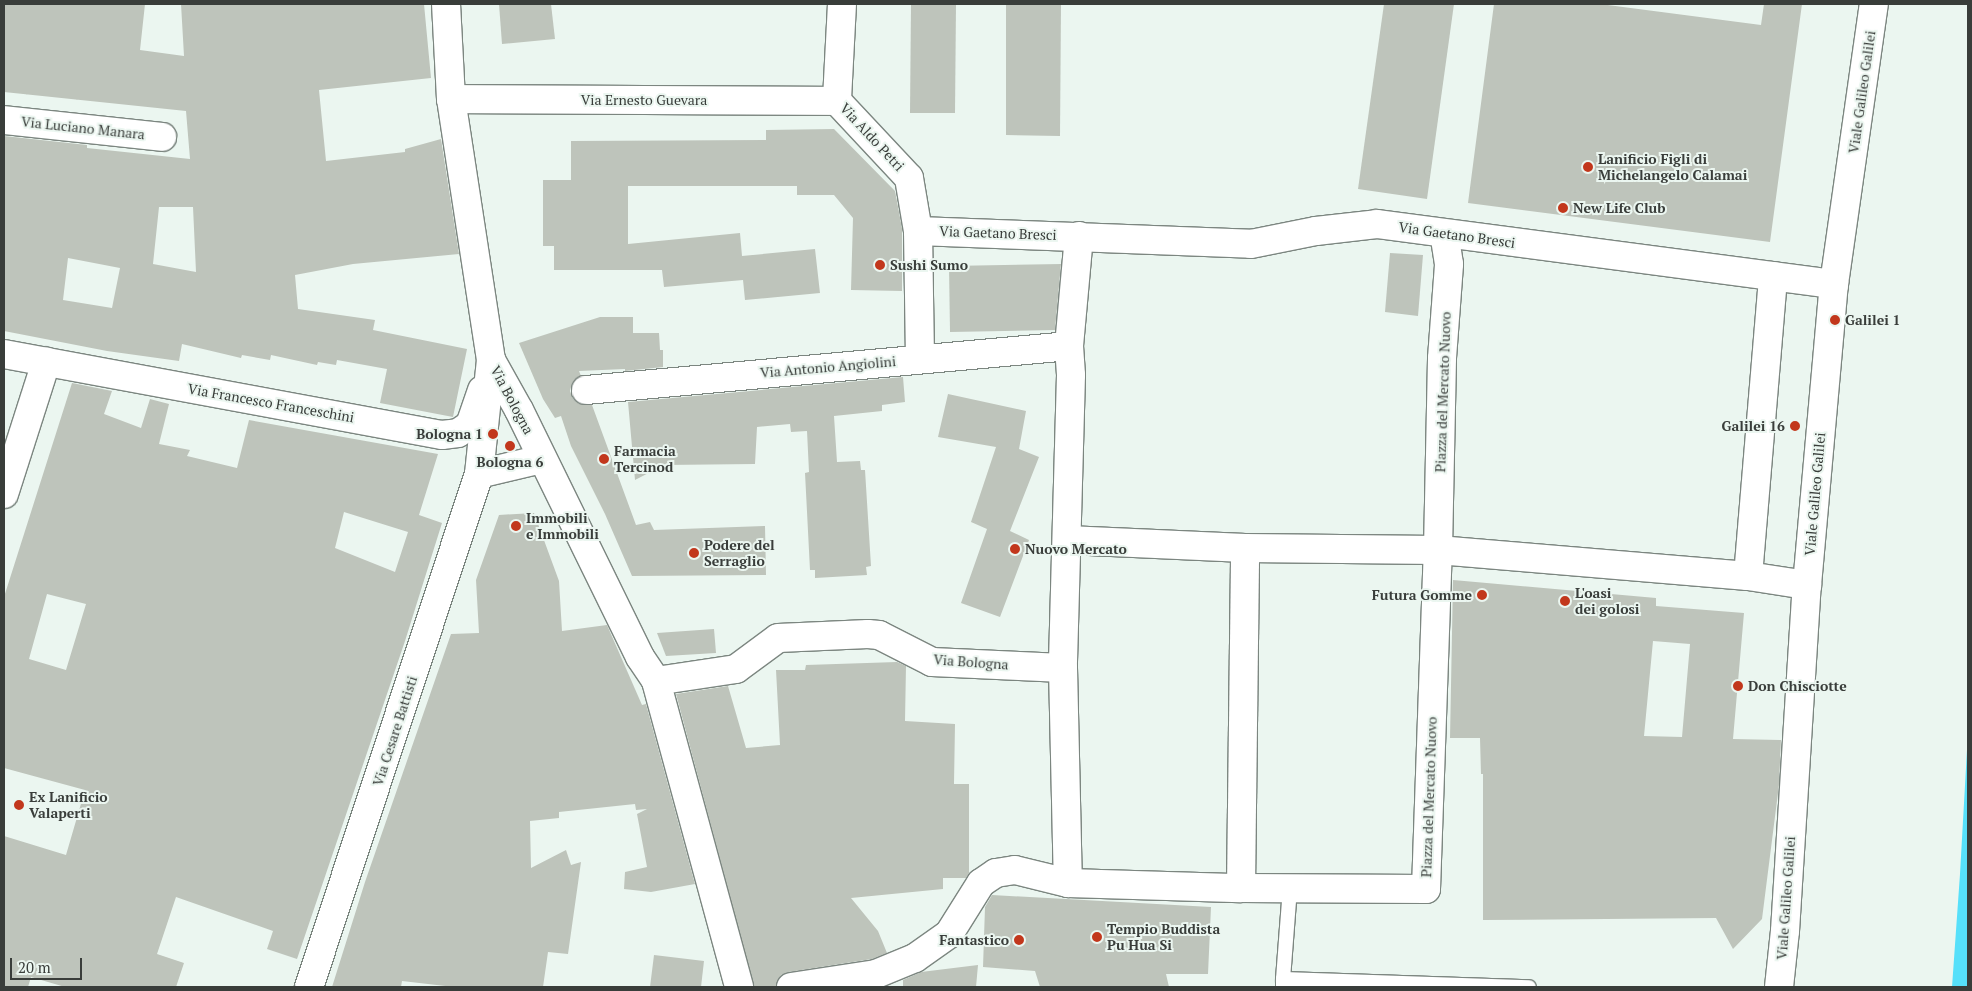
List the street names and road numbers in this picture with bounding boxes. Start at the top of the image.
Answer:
street label: Viale Galileo Galilei [1845,30,1879,154]
street label: Via Ernesto Guevara [581,92,707,108]
street label: Via Aldo Petri [836,100,908,174]
street label: Via Luciano Manara [20,113,146,143]
street label: Via Gaetano Bresci [1398,219,1516,251]
street label: Via Gaetano Bresci [939,223,1057,243]
street label: Piazza del Mercato Nuovo [1432,311,1454,473]
street label: Via Antonio Angiolini [759,353,897,381]
street label: Via Bologna [487,363,537,437]
street label: Via Francesco Franceschini [186,380,356,426]
street label: Viale Galileo Galilei [1801,432,1829,556]
street label: Via Bologna [933,651,1009,673]
street label: Via Cesare Battisti [369,674,421,788]
street label: Piazza del Mercato Nuovo [1418,716,1440,878]
street label: Viale Galileo Galilei [1773,836,1799,960]

